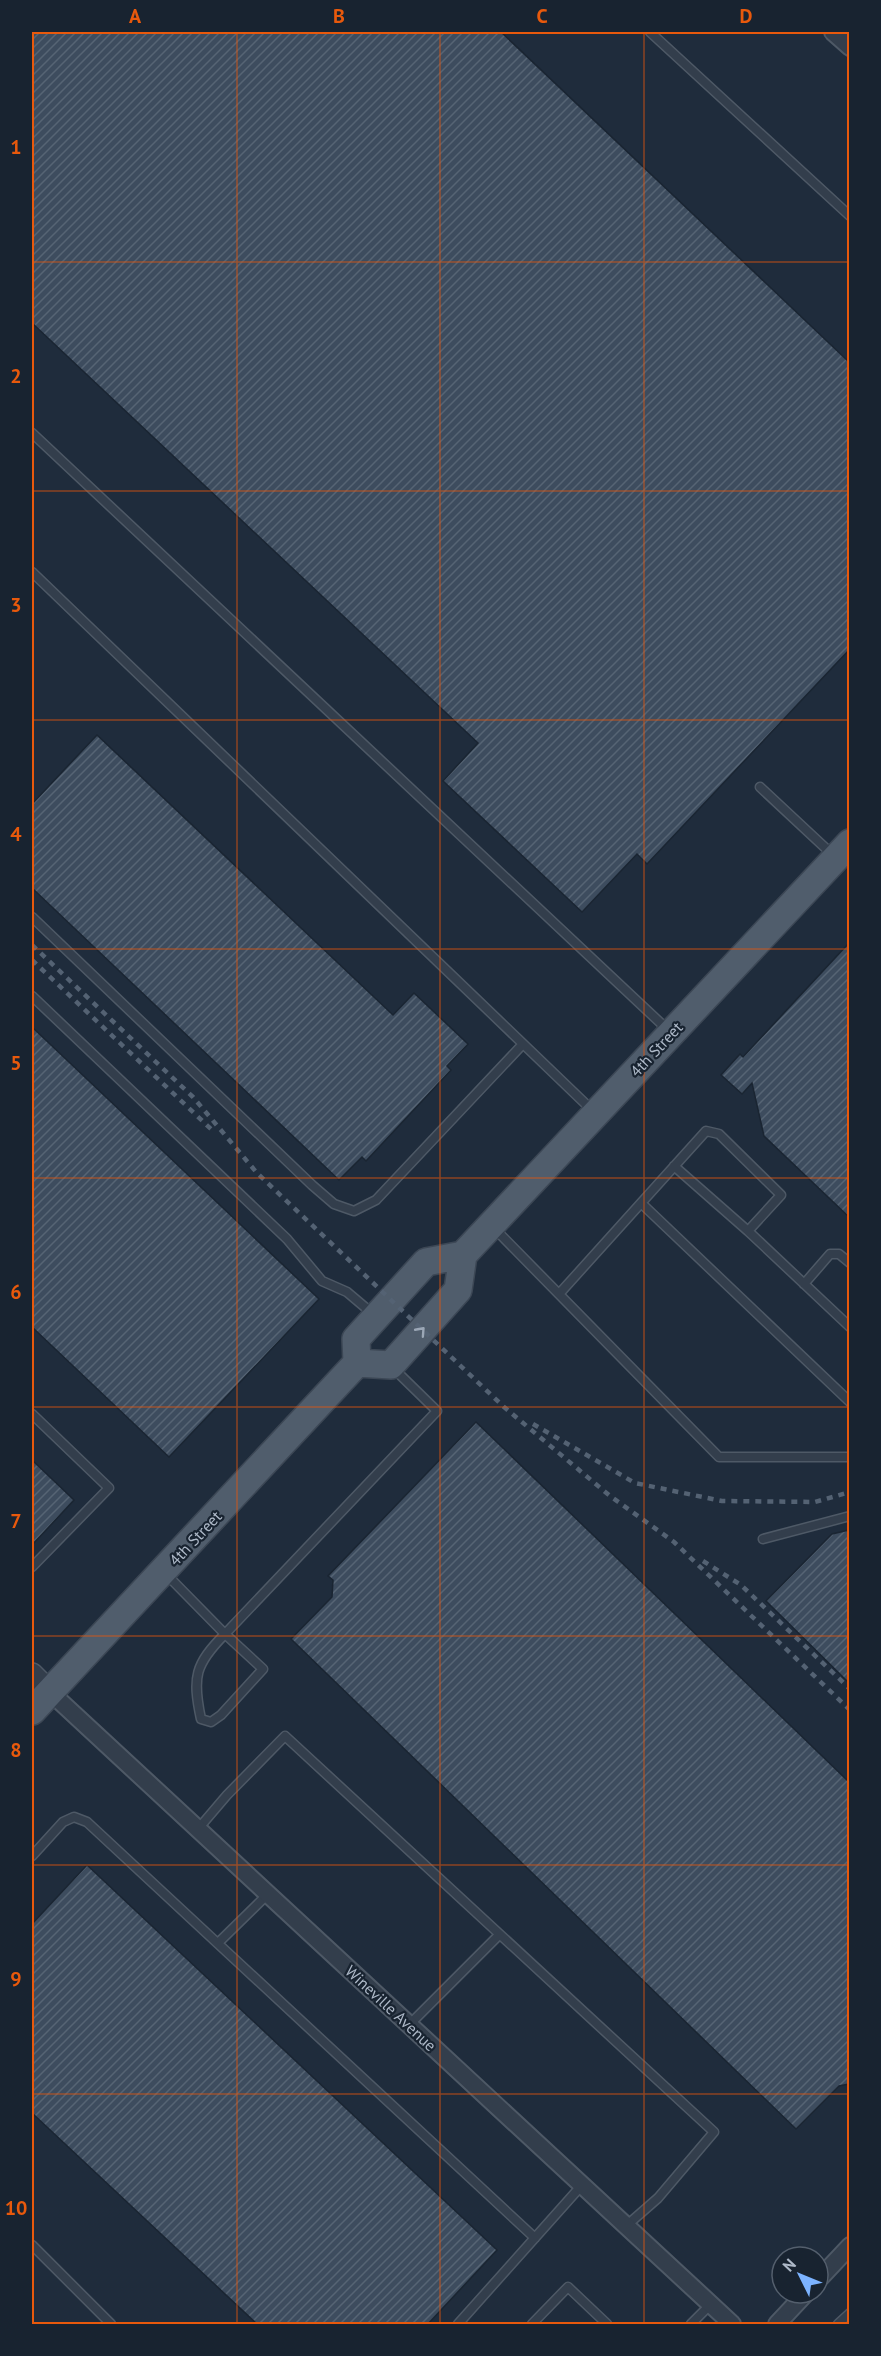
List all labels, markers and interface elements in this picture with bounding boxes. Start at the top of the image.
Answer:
text: A [129,3,142,29]
text: B [333,3,345,29]
text: C [536,3,548,29]
text: D [740,3,753,29]
text: 1 [10,134,22,160]
text: 2 [10,363,22,389]
text: 3 [10,592,22,618]
text: 4 [10,821,22,847]
street label: 4th Street [625,1017,687,1081]
text: 5 [10,1050,22,1076]
text: 6 [10,1279,22,1305]
one-way arrow [414,1327,425,1338]
street label: 4th Street [164,1506,226,1570]
text: 7 [10,1508,22,1534]
text: 8 [10,1737,22,1763]
street label: Wineville Avenue [341,1961,441,2055]
text: 9 [10,1966,22,1992]
text: 10 [5,2195,27,2221]
north arrow [770,2245,830,2305]
text: N [778,2254,800,2275]

